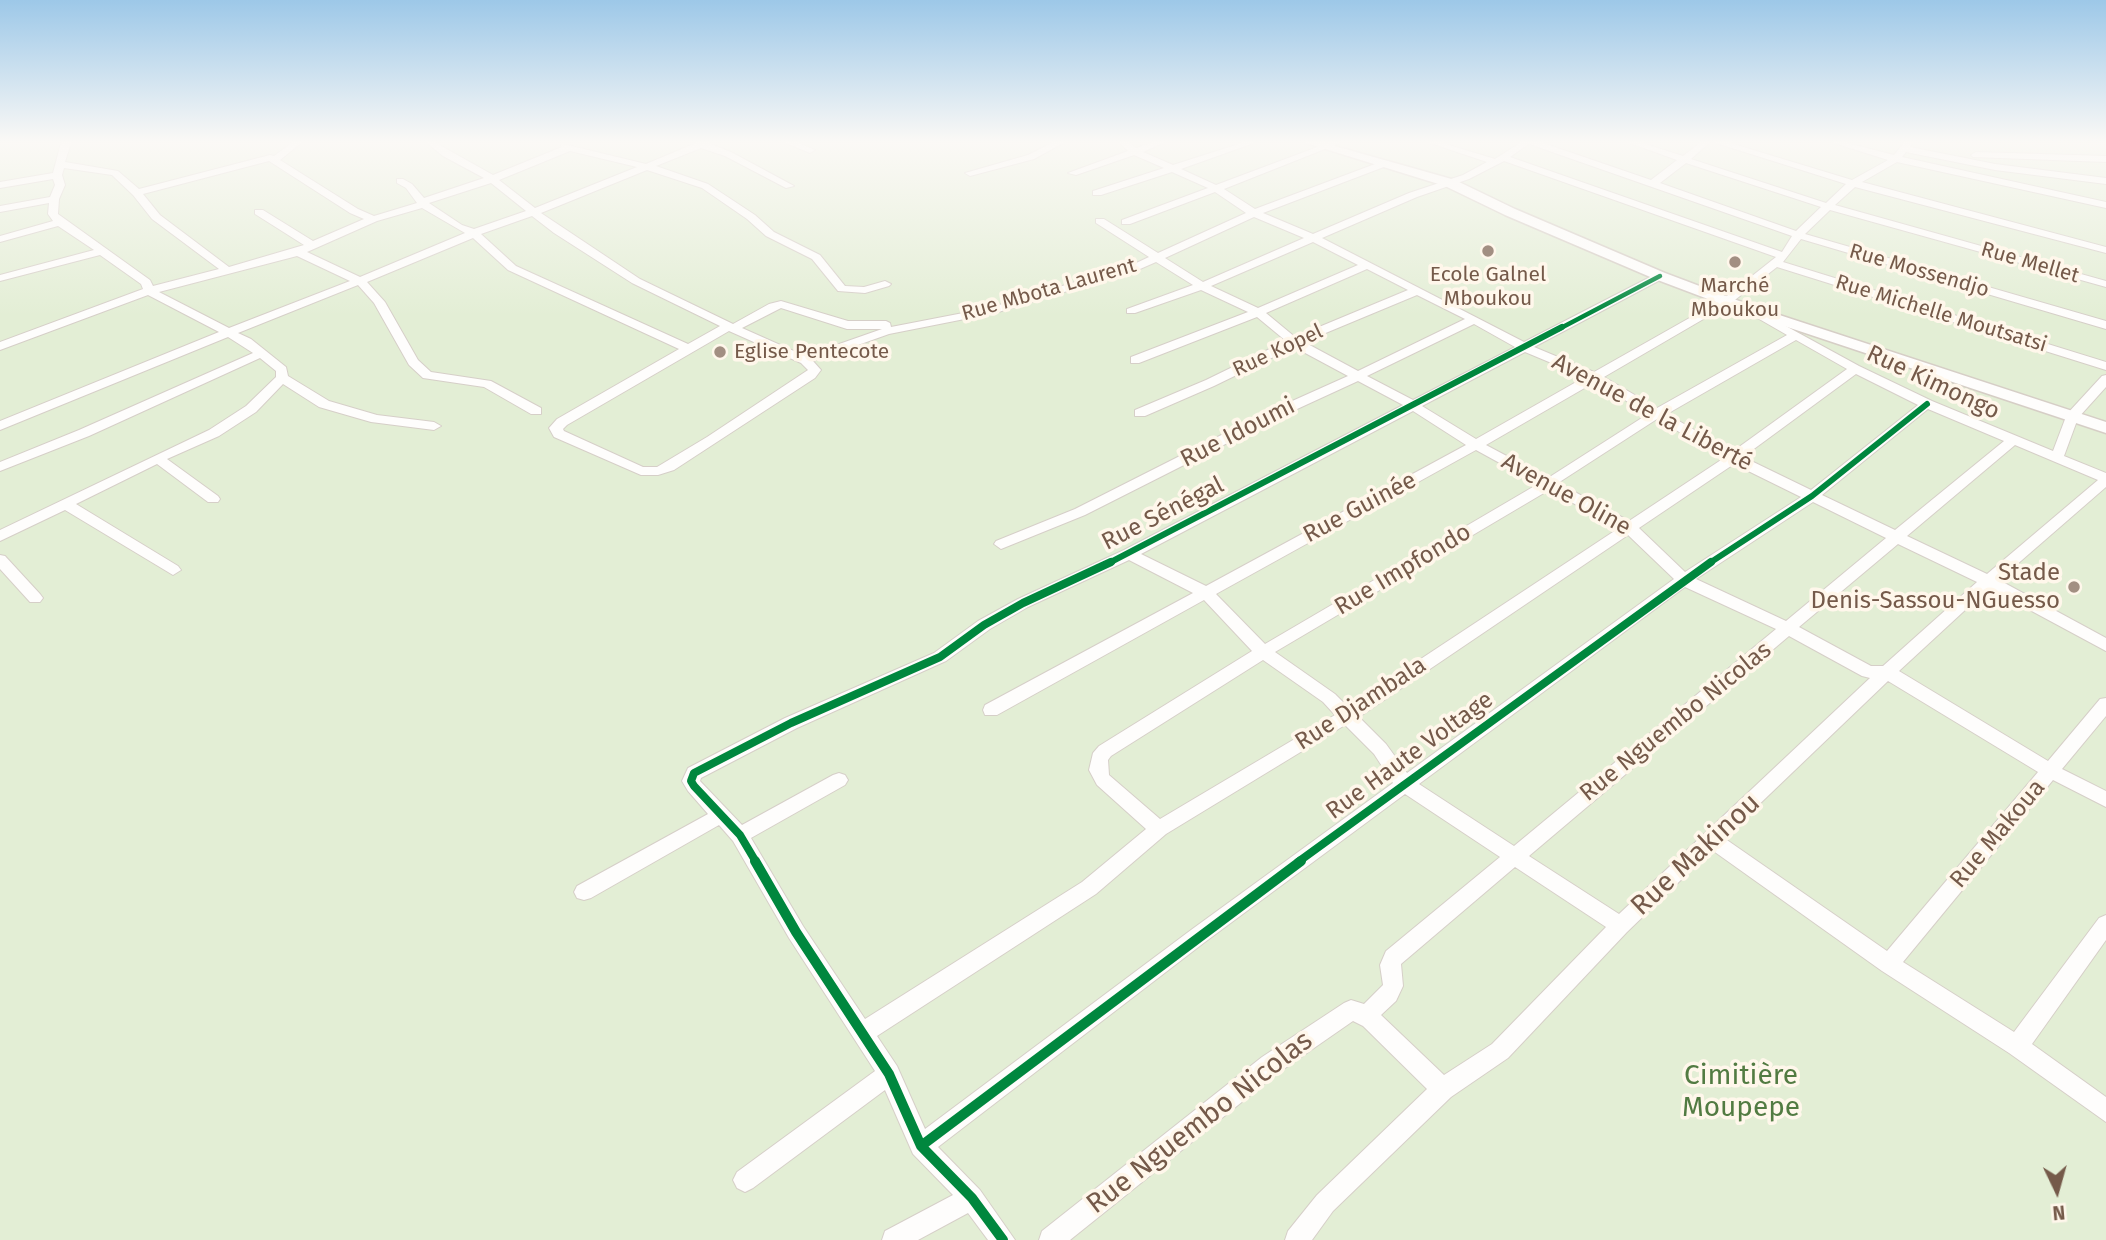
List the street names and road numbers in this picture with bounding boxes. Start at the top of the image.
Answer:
street label: Rue Mellet [1978,237,2082,289]
street label: Rue Mossendjo [1846,239,1992,303]
street label: Rue Mbota Laurent [959,253,1139,327]
street label: Rue Michelle Moutsatsi [1832,270,2050,358]
street label: Rue Kopel [1229,319,1327,383]
street label: Rue Kimongo [1862,340,2004,426]
street label: Avenue de la Liberté [1547,348,1757,478]
street label: Rue Idoumi [1176,392,1300,474]
street label: Avenue Oline [1496,448,1636,542]
street label: Rue Guinée [1298,466,1422,550]
street label: Rue Sénégal [1097,471,1229,557]
street label: Rue Impfondo [1330,518,1476,622]
street label: Rue Nguembo Nicolas [1574,636,1778,808]
street label: Rue Djambala [1290,651,1432,757]
street label: Rue Haute Voltage [1321,686,1499,826]
street label: Rue Makoua [1944,774,2052,894]
street label: Rue Makinou [1624,787,1768,923]
street label: Rue Nguembo Nicolas [1080,1024,1320,1222]

